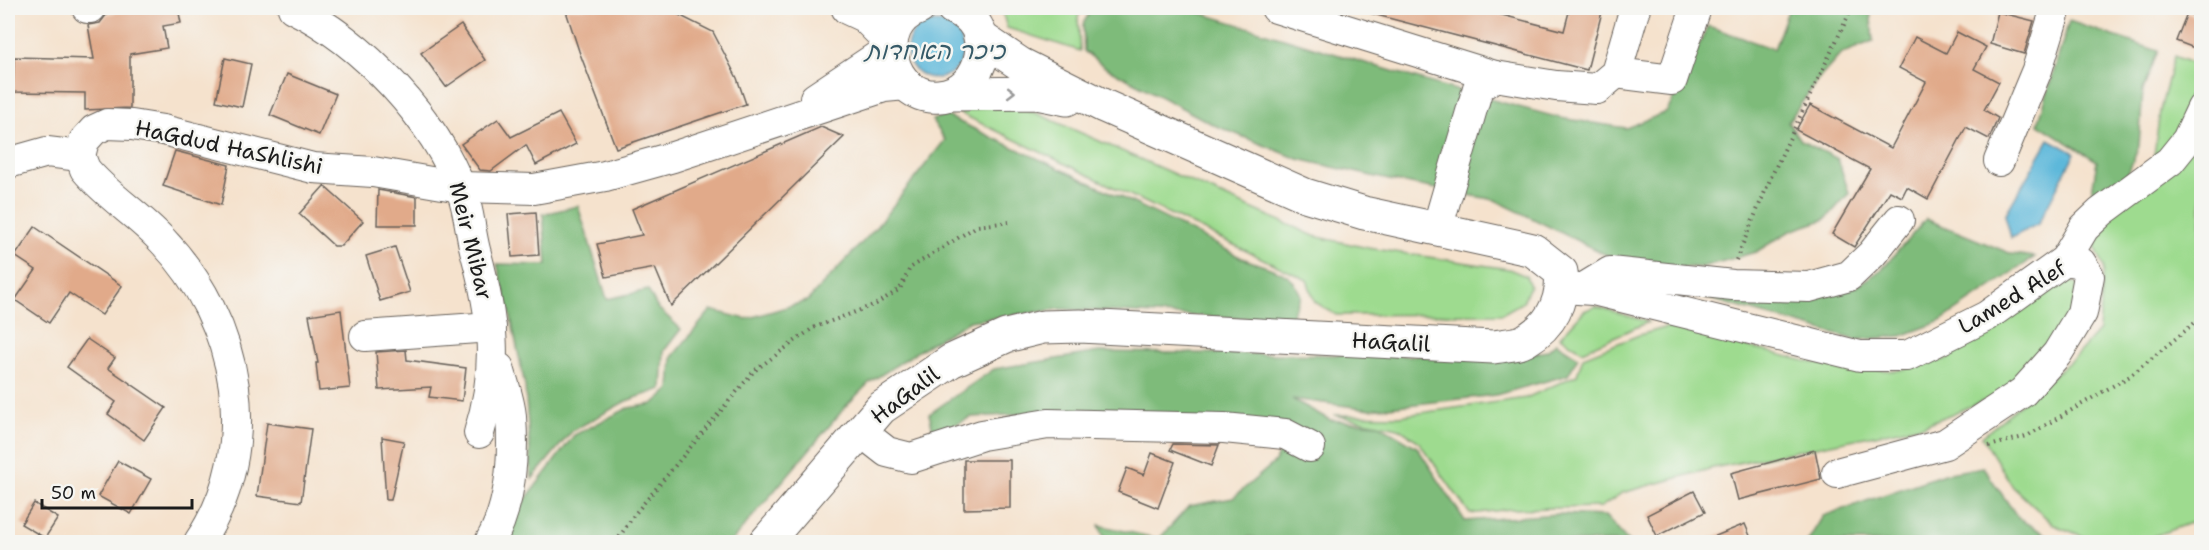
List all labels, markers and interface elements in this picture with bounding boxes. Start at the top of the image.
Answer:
water label: כיכר האחדות [863,35,1007,67]
one-way arrow [1007,86,1016,98]
street label: HaGdud HaShlishi [132,113,326,181]
street label: Meir Mibar [442,179,500,303]
street label: Lamed Alef [1953,253,2072,341]
street label: HaGalil [1351,325,1431,359]
street label: HaGalil [865,360,945,430]
scale bar [42,472,192,510]
text: 50 m [51,481,96,505]

